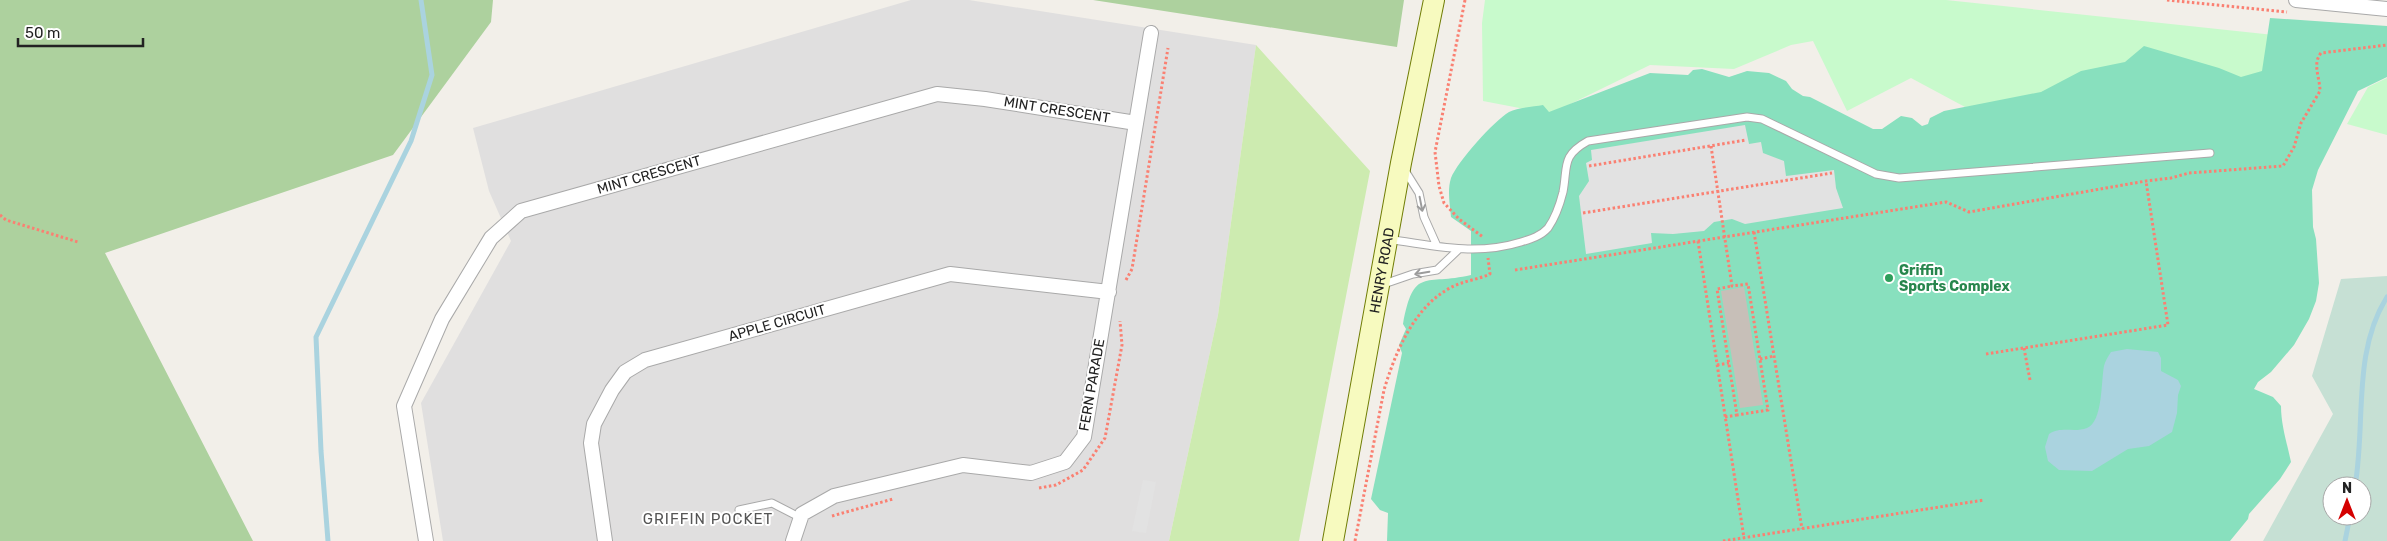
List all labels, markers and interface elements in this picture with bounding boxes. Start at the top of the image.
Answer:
scale bar [18,15,142,47]
text: 50 m [25,24,60,42]
street label: MINT CRESCENT [1003,93,1111,127]
street label: MINT CRESCENT [595,152,703,198]
one-way arrow [1416,195,1426,211]
street label: HENRY ROAD [1366,226,1398,315]
place label: Griffin Sports Complex [1899,262,2010,295]
one-way arrow [1414,268,1430,278]
marker: Griffin Sports Complex [1883,272,1895,284]
street label: APPLE CIRCUIT [726,301,828,345]
street label: FERN PARADE [1076,337,1108,433]
north arrow [2322,476,2372,526]
text: N [2342,480,2352,497]
district label: GRIFFIN POCKET [643,510,773,528]

